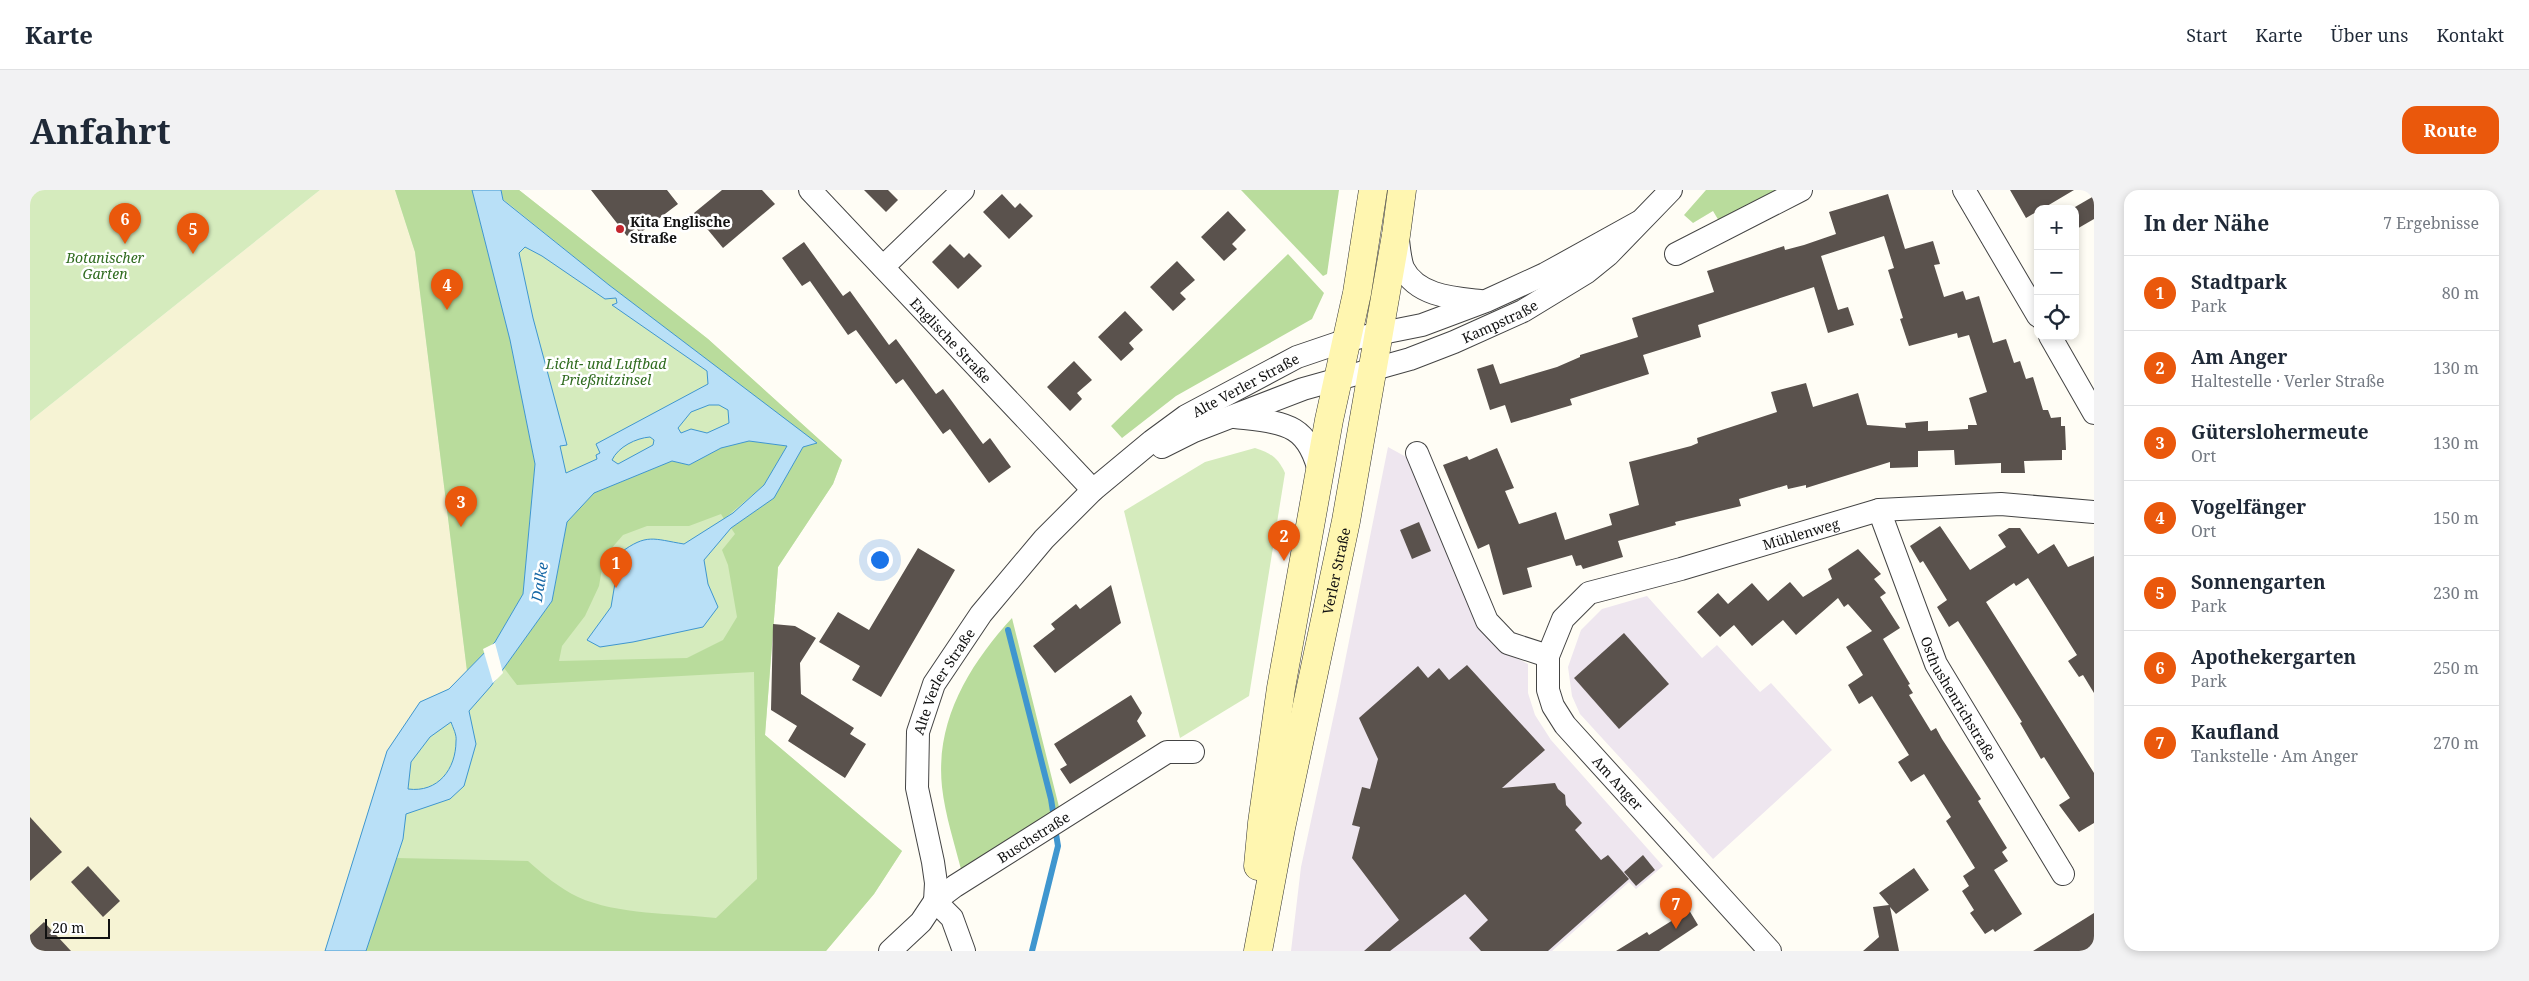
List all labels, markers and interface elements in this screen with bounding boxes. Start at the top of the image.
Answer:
text: Karte [25,18,93,51]
text: Start [2186,23,2227,47]
text: Karte [2255,23,2303,47]
text: Über uns [2331,23,2408,47]
text: Kontakt [2436,23,2504,47]
button: Route [2402,106,2499,154]
text: Anfahrt [30,107,171,154]
pin: 6 [109,203,141,244]
map controls [2034,205,2079,340]
button: + [2034,205,2079,250]
text: In der Nähe [2144,209,2269,237]
place label: Kita Englische Straße [630,212,731,247]
text: 7 Ergebnisse [2383,212,2479,234]
pin: 5 [177,213,209,254]
marker: Kita Englische Straße [614,223,626,235]
park label: Botanischer Garten [65,248,145,283]
button: − [2034,250,2079,295]
pin: 4 [431,269,463,310]
text: Stadtpark [2191,269,2287,295]
text: 1 [2155,282,2165,304]
text: 80 m [2442,282,2479,304]
street label: Englische Straße [906,293,996,387]
street label: Kampstraße [1459,295,1541,347]
button: locate [2034,295,2079,340]
text: Park [2191,295,2227,317]
text: Am Anger [2191,344,2287,370]
street label: Alte Verler Straße [1188,348,1302,421]
park label: Licht- und Luftbad Prießnitzinsel [545,354,667,389]
text: 2 [2155,357,2165,379]
text: 130 m [2433,357,2479,379]
text: Haltestelle · Verler Straße [2191,370,2385,392]
text: Güterslohermeute [2191,419,2369,445]
text: 3 [2155,432,2165,454]
text: 130 m [2433,432,2479,454]
text: Ort [2191,445,2216,467]
pin: 3 [445,486,477,527]
text: Vogelfänger [2191,494,2306,520]
text: 4 [2155,507,2165,529]
text: 150 m [2433,507,2479,529]
street label: Mühlenweg [1760,513,1842,554]
pin: 2 [1268,520,1300,561]
text: Ort [2191,520,2216,542]
street label: Verler Straße [1317,526,1354,616]
pin: 1 [600,547,632,588]
your location [867,547,893,573]
water label: Dalke [526,560,552,604]
text: Sonnengarten [2191,569,2326,595]
text: 5 [2155,582,2165,604]
text: 230 m [2433,582,2479,604]
text: Park [2191,595,2227,617]
street label: Alte Verler Straße [908,624,978,737]
street label: Osthushenrichstraße [1917,633,2001,764]
text: Apothekergarten [2191,644,2356,670]
text: 6 [2155,657,2165,679]
text: 250 m [2433,657,2479,679]
text: Park [2191,670,2227,692]
text: Kaufland [2191,719,2279,745]
text: 7 [2155,732,2165,754]
text: 270 m [2433,732,2479,754]
text: Tankstelle · Am Anger [2191,745,2358,767]
street label: Am Anger [1588,752,1648,815]
street label: Buschstraße [993,807,1073,867]
pin: 7 [1660,888,1692,929]
scale bar [45,916,110,939]
text: 20 m [52,918,85,937]

